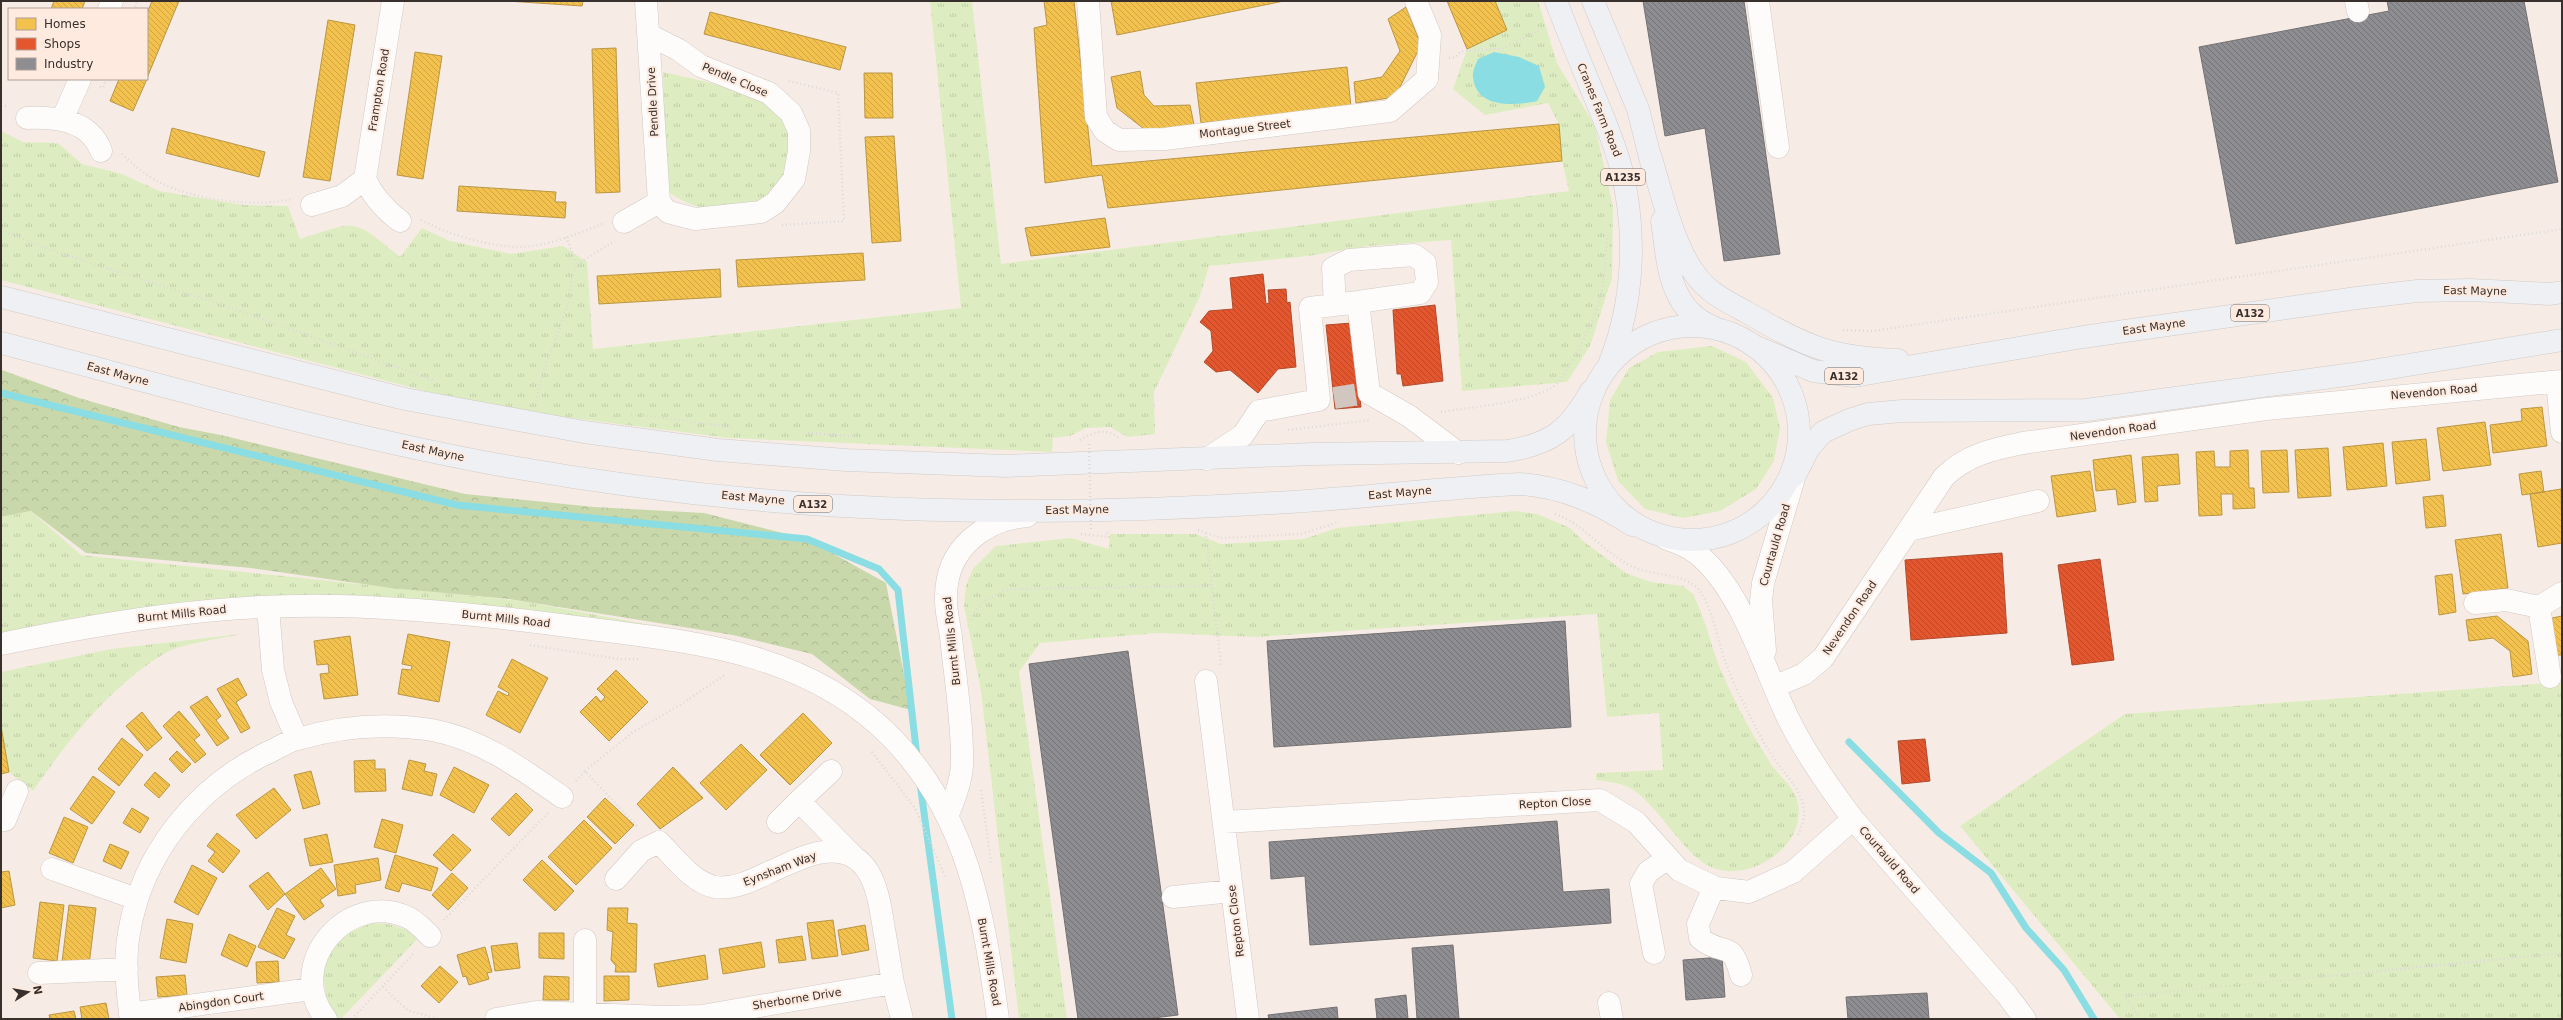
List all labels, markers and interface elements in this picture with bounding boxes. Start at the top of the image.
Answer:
legend [8,8,148,80]
text: Homes [44,17,86,31]
text: Shops [44,37,80,51]
street label: Frampton Road [366,48,392,132]
text: Industry [44,57,93,71]
street label: Pendle Close [700,60,770,100]
street label: Cranes Farm Road [1574,61,1624,159]
street label: Pendle Drive [645,67,661,137]
street label: Montague Street [1199,117,1292,141]
road number: A1235 [1601,169,1645,185]
street label: East Mayne [2443,284,2507,298]
road number: A132 [2231,305,2269,321]
street label: East Mayne [2122,316,2187,338]
street label: East Mayne [86,359,151,389]
road number: A132 [1825,368,1863,384]
street label: Nevendon Road [2390,382,2478,402]
street label: Nevendon Road [2069,419,2157,443]
street label: East Mayne [400,438,466,464]
street label: East Mayne [1368,484,1433,502]
street label: East Mayne [721,489,786,507]
road number: A132 [794,496,832,512]
street label: Courtauld Road [1757,502,1793,588]
street label: East Mayne [1045,503,1109,517]
street label: Nevendon Road [1820,578,1880,658]
street label: Burnt Mills Road [941,596,963,686]
street label: Burnt Mills Road [137,603,227,625]
street label: Burnt Mills Road [461,608,551,630]
street label: Repton Close [1519,795,1592,811]
street label: Courtauld Road [1856,824,1922,896]
street label: Eynsham Way [741,849,819,889]
street label: Repton Close [1225,884,1247,958]
street label: Burnt Mills Road [975,917,1003,1007]
north arrow [8,972,48,1012]
text: N [30,984,45,996]
street label: Sherborne Drive [752,986,843,1012]
street label: Abingdon Court [178,989,265,1014]

